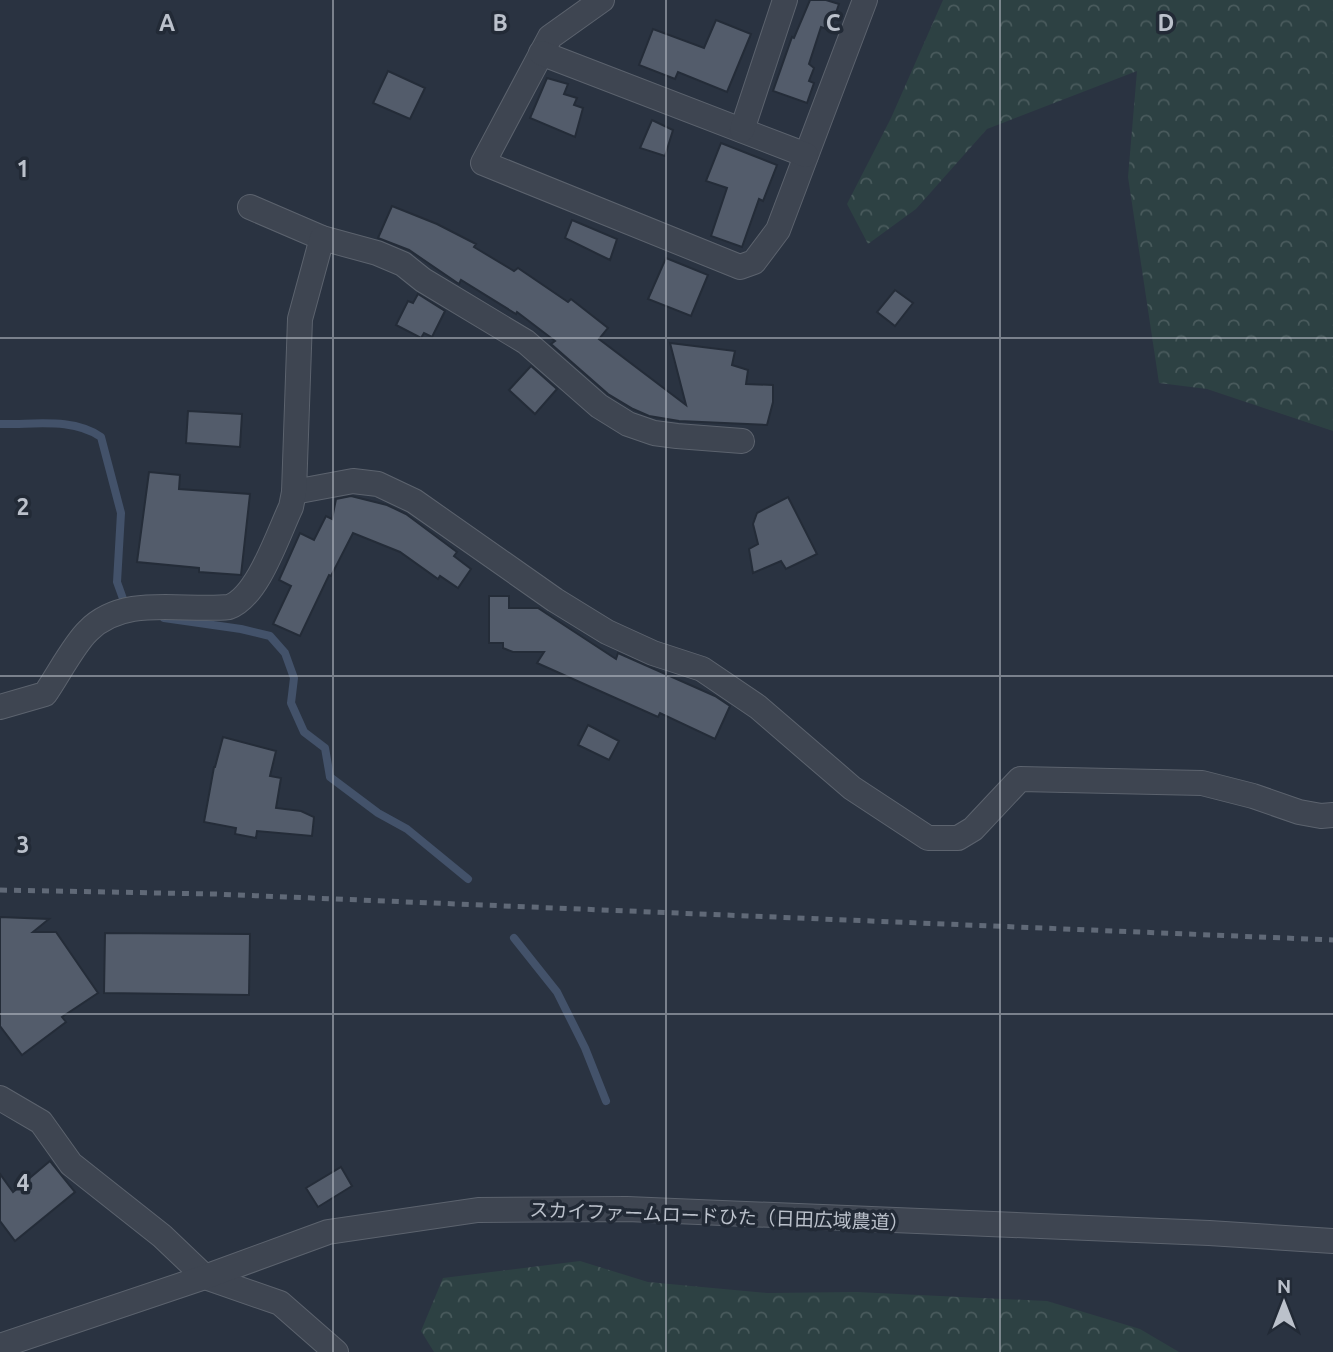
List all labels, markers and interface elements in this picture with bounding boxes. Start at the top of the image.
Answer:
text: A [159,10,175,35]
text: B [492,10,508,35]
text: C [826,10,841,35]
text: D [1158,10,1174,35]
text: 1 [17,156,29,181]
text: 2 [17,494,29,519]
text: 3 [17,832,29,857]
text: 4 [17,1170,30,1195]
street label: スカイファームロードひた（日田広域農道） [529,1198,909,1234]
north arrow [1249,1268,1319,1338]
text: N [1277,1275,1291,1297]

